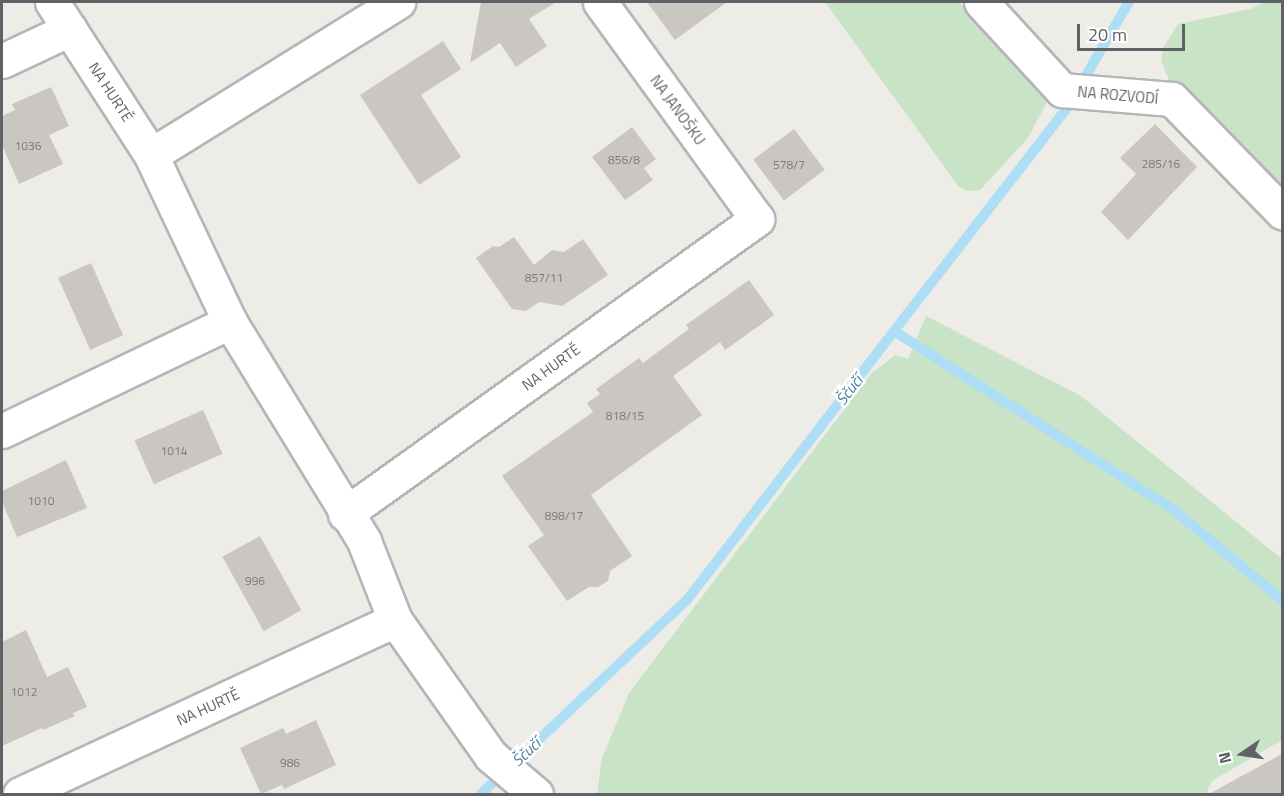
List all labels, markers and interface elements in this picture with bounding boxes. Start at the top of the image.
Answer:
scale bar [1080,12,1188,50]
text: 20 m [1088,21,1127,48]
street label: NA HURTĚ [85,59,137,125]
street label: NA JANOŠKU [647,72,709,148]
street label: NA ROZVODÍ [1077,82,1159,108]
house number: 1036 [15,139,41,153]
house number: 856/8 [608,153,640,167]
house number: 285/16 [1142,157,1180,171]
house number: 578/7 [773,158,805,172]
house number: 857/11 [525,271,563,285]
street label: NA HURTĚ [518,340,584,394]
water label: Ščučí [832,371,866,409]
house number: 818/15 [606,409,644,423]
house number: 1014 [161,444,187,458]
house number: 1010 [28,494,54,508]
house number: 898/17 [545,509,583,523]
house number: 996 [245,574,265,588]
house number: 1012 [11,685,37,699]
street label: NA HURTĚ [174,685,242,729]
north arrow [1212,724,1272,784]
water label: Ščučí [508,734,544,770]
text: N [1212,750,1237,766]
house number: 986 [280,756,300,770]

